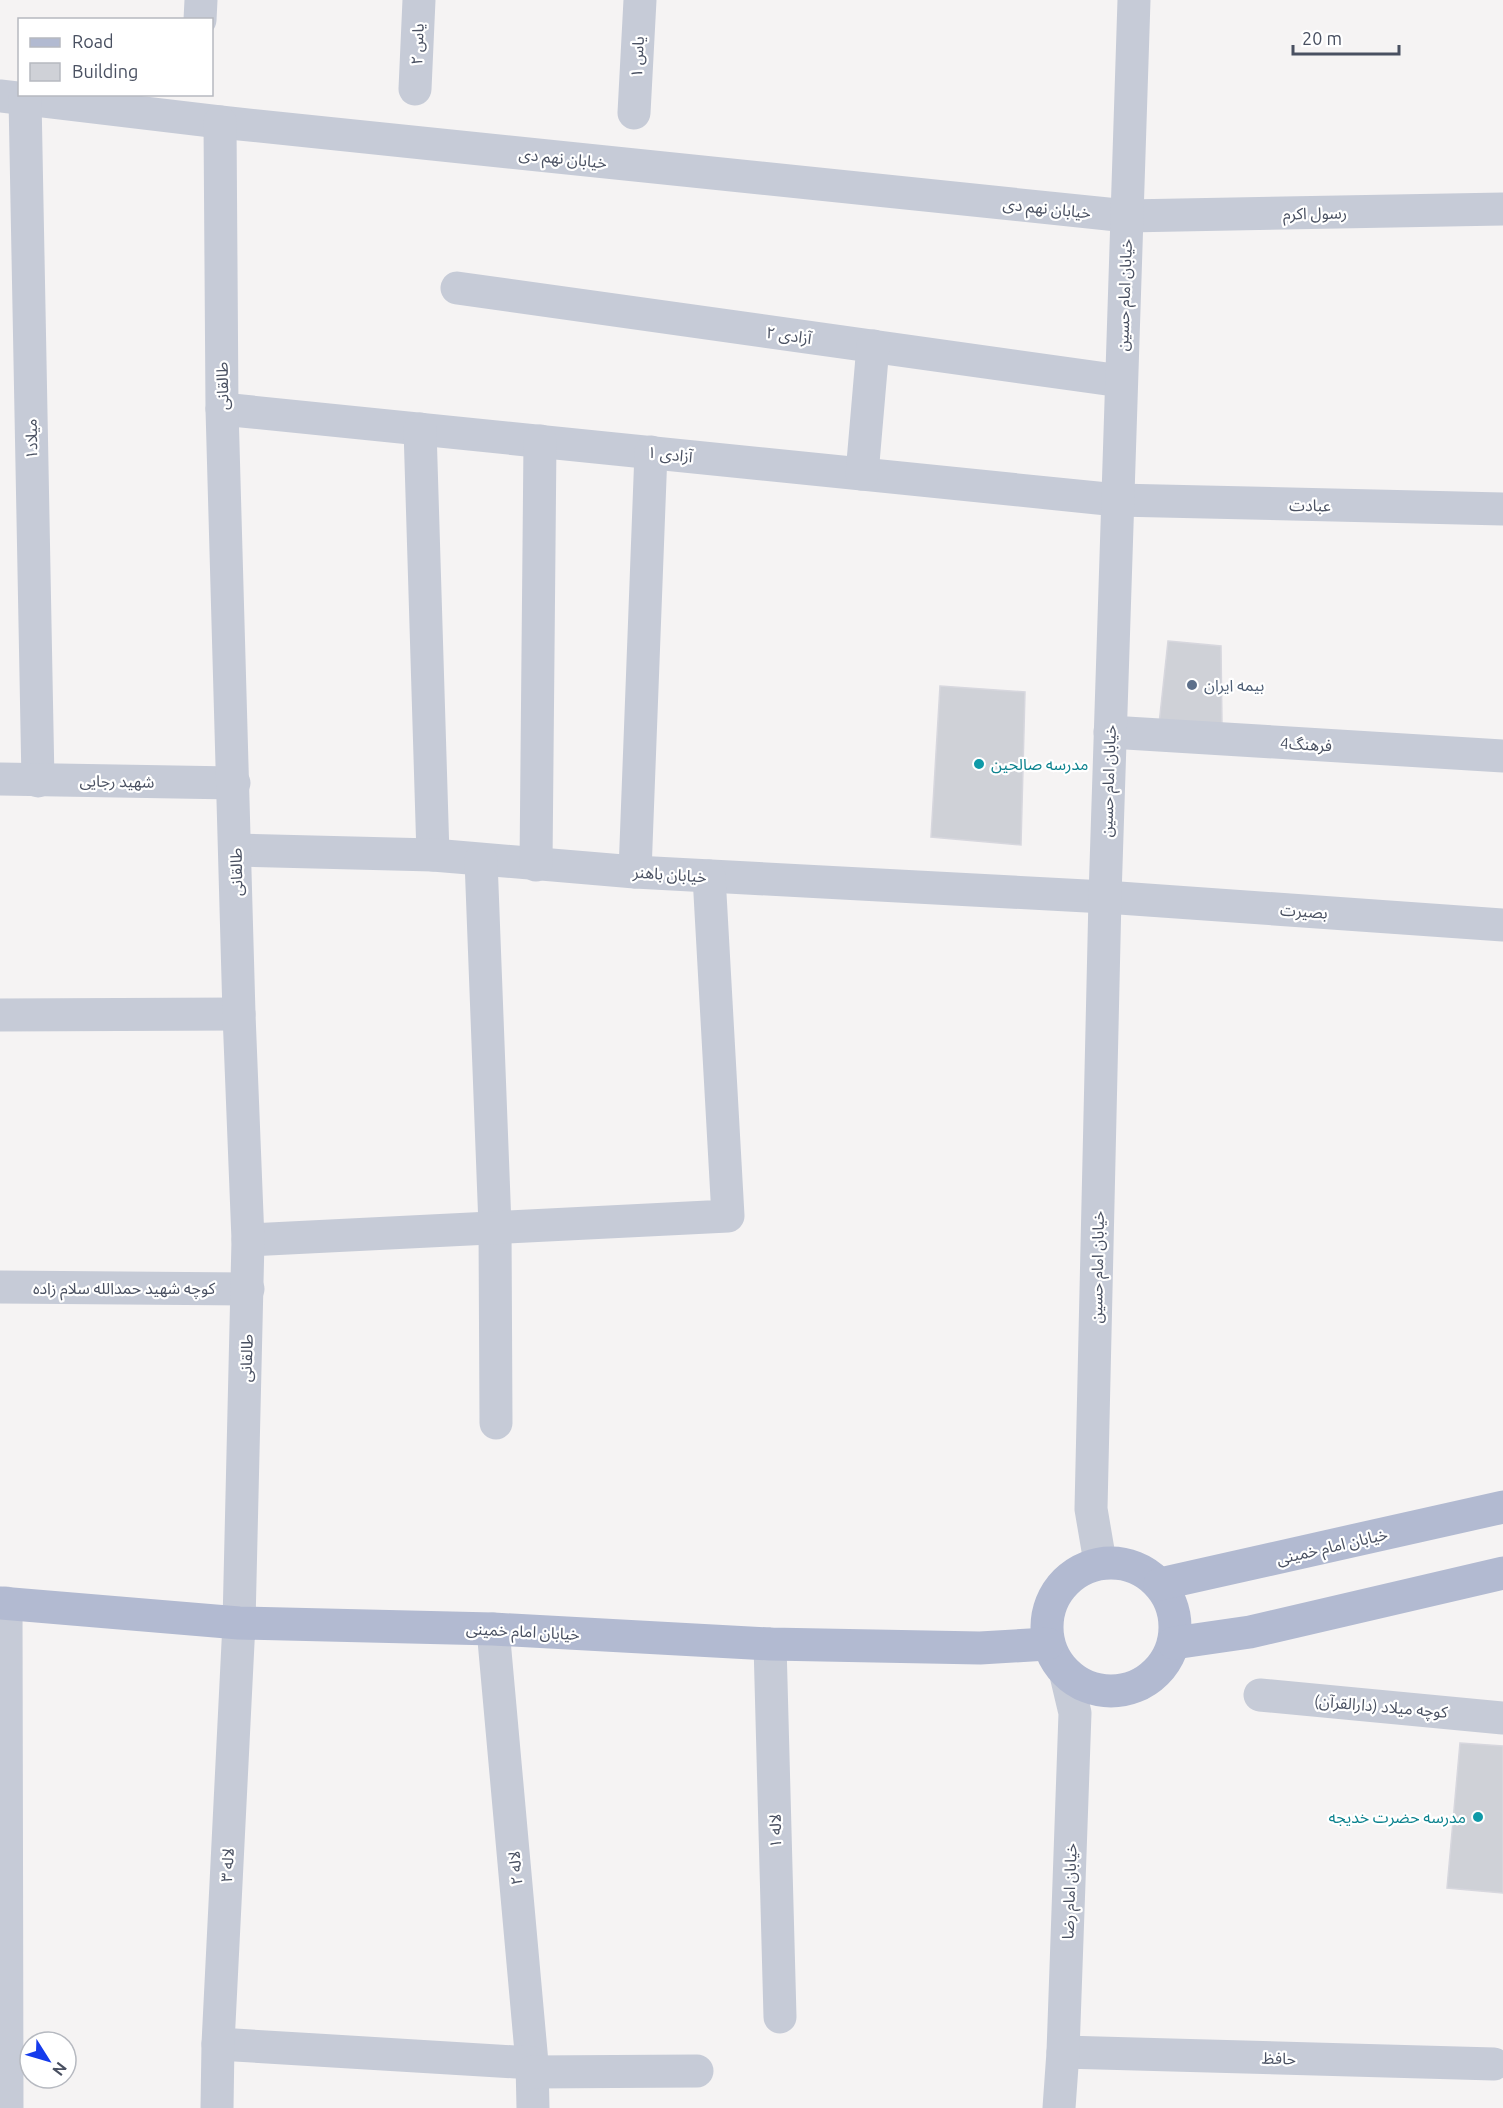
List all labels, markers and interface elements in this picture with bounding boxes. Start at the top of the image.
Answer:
legend [18,18,213,96]
scale bar [1293,18,1400,56]
street label: یاس ۲ [407,23,428,65]
text: 20 m [1302,28,1342,48]
text: Road [72,31,114,51]
street label: یاس ۱ [627,36,648,78]
text: Building [72,61,138,81]
street label: خیابان نهم دی [518,144,608,176]
street label: خیابان نهم دی [1002,194,1092,226]
street label: رسول اکرم [1283,203,1347,227]
street label: خیابان امام حسین [1113,238,1139,352]
street label: آزادی ۲ [765,323,814,348]
street label: طالقانی [213,362,232,410]
street label: میلاد۱ [22,418,40,460]
street label: آزادی ۱ [646,443,695,466]
street label: عبادت [1289,496,1331,514]
place label: بیمه ایران [1204,676,1264,695]
marker: بیمه ایران [1185,678,1199,692]
street label: خیابان امام حسین [1097,724,1123,838]
street label: فرهنگ4 [1279,734,1333,755]
place label: مدرسه صالحین [991,755,1088,774]
marker: مدرسه صالحین [972,757,986,771]
street label: شهید رجایی [79,771,154,792]
street label: طالقانی [227,848,246,896]
street label: خیابان باهنر [632,862,707,887]
street label: بصیرت [1280,900,1328,923]
street label: خیابان امام حسین [1087,1211,1111,1324]
street label: کوچه شهید حمدالله سلام زاده [33,1279,215,1301]
street label: طالقانی [236,1333,257,1382]
street label: خیابان امام خمینی [1275,1524,1390,1571]
street label: خیابان امام خمینی [465,1619,580,1647]
street label: کوچه میلاد (دارالقرآن) [1313,1691,1449,1723]
place label: مدرسه حضرت خدیجه [1329,1808,1466,1827]
marker: مدرسه حضرت خدیجه [1471,1810,1485,1824]
street label: لاله ۱ [766,1814,784,1848]
street label: خیابان امام رضا [1058,1843,1084,1940]
street label: لاله ۳ [217,1848,237,1882]
street label: لاله ۲ [505,1850,525,1886]
north arrow [18,2030,78,2090]
street label: حافظ [1261,2048,1297,2068]
text: N [49,2059,71,2079]

